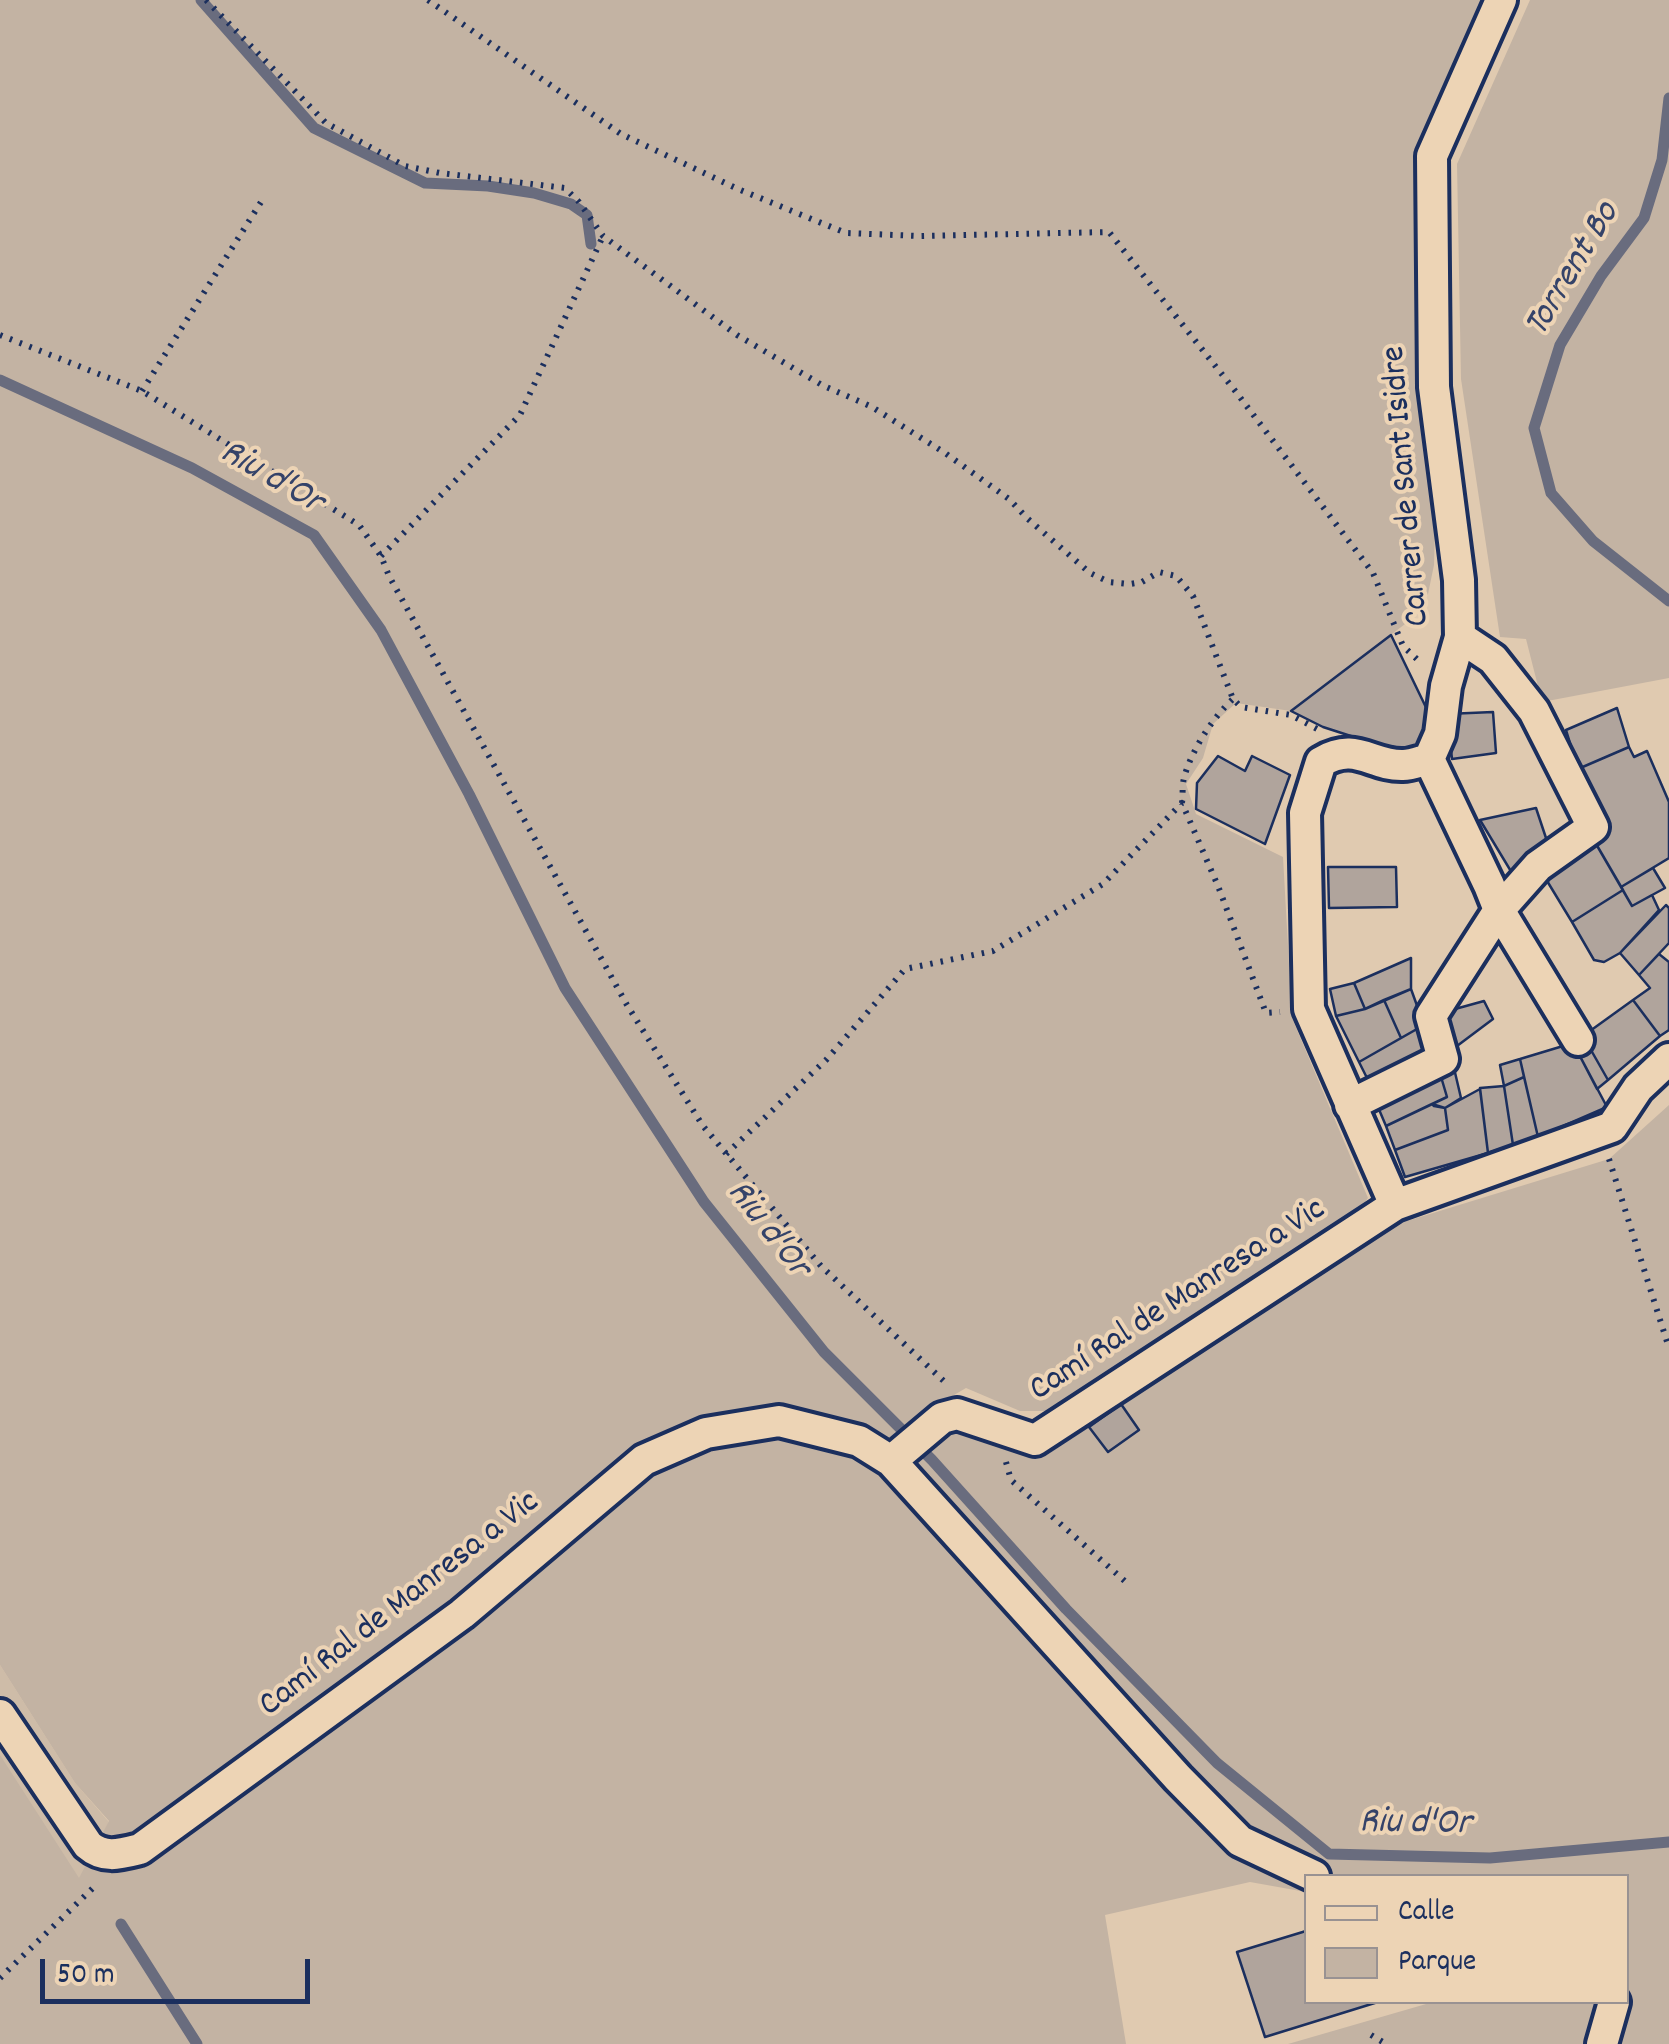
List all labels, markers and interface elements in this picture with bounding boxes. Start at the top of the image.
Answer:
water label: Torrent Bo [1517,195,1633,347]
street label: Carrer de Sant Isidre [1376,344,1442,628]
water label: Riu d'Or [210,432,330,528]
water label: Riu d'Or [714,1173,818,1289]
street label: Camí Ral de Manresa a Vic [1023,1191,1335,1413]
street label: Camí Ral de Manresa a Vic [252,1483,550,1729]
water label: Riu d'Or [1359,1802,1471,1850]
legend [1304,1874,1629,2004]
text: Calle [1398,1892,1454,1935]
scale bar [45,1939,315,2001]
text: Parque [1398,1942,1476,1985]
text: 50 m [57,1955,115,1998]

